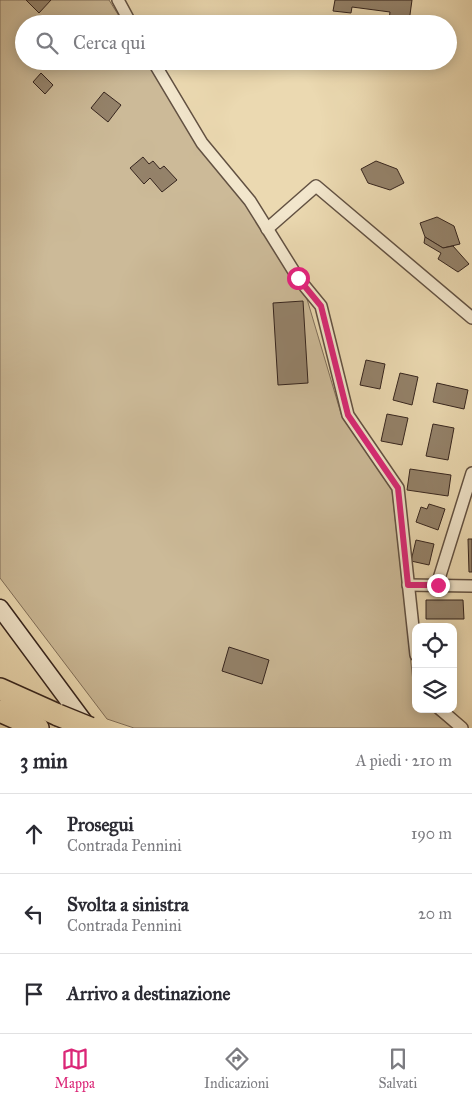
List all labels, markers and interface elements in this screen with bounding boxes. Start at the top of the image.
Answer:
search box [15,15,457,70]
icon: search [33,29,61,57]
text: Cerca qui [73,31,145,54]
route start [287,267,310,290]
route end [427,574,450,597]
map controls [412,623,457,713]
button: locate [412,623,457,668]
button: layers [412,668,457,713]
text: 3 min [20,748,68,774]
text: A piedi · 210 m [356,751,452,770]
text: Prosegui [67,813,134,836]
icon: ahead [20,820,48,848]
text: 190 m [411,824,452,843]
text: Contrada Pennini [67,836,182,855]
text: Svolta a sinistra [67,893,189,916]
icon: left [20,900,48,928]
text: 20 m [418,904,452,923]
text: Contrada Pennini [67,916,182,935]
icon: arrive [20,980,48,1008]
text: Arrivo a destinazione [67,982,230,1005]
tab: Mappa [55,1045,95,1092]
tab: Indicazioni [204,1045,269,1092]
tab: Salvati [378,1045,417,1092]

